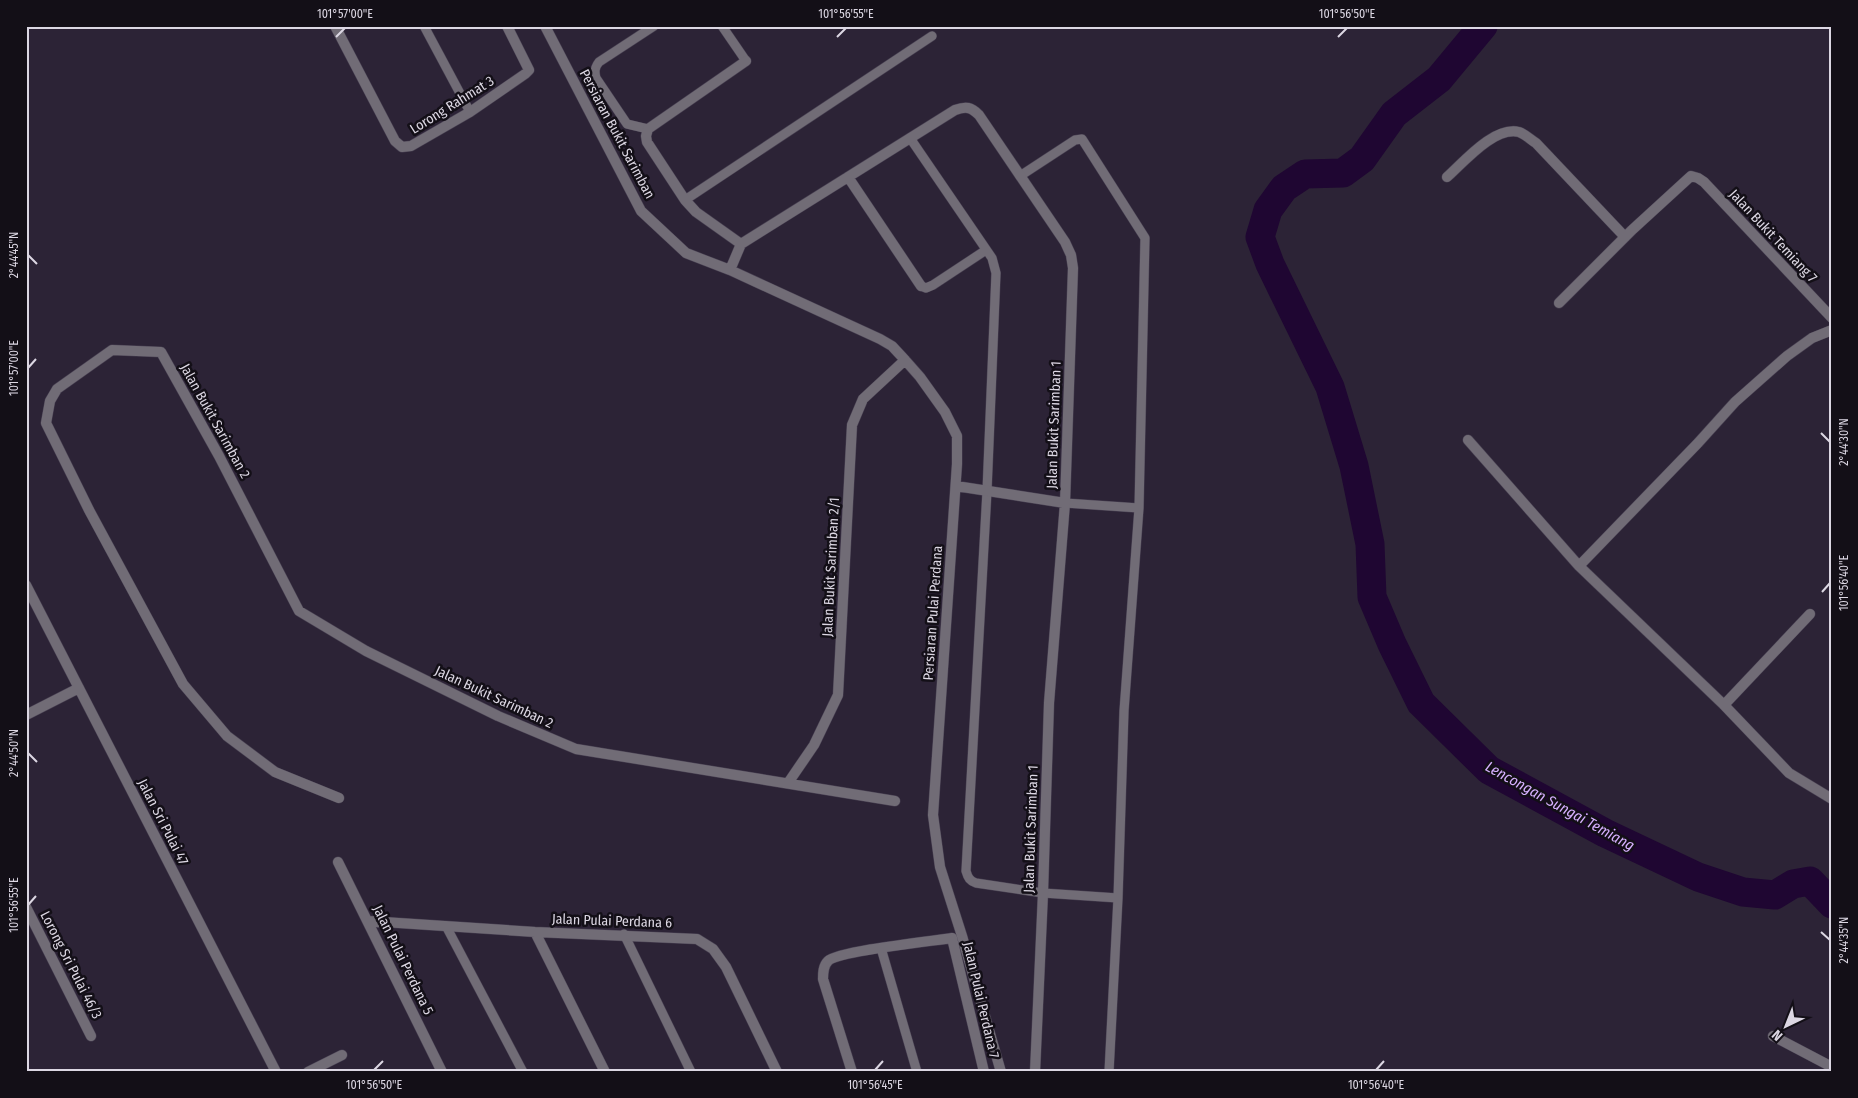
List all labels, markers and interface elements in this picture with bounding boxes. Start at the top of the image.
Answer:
text: 101°57'00"E [317,7,373,21]
text: 101°56'55"E [818,7,874,21]
text: 101°56'50"E [1319,7,1376,21]
street label: Persiaran Bukit Sarimban [576,66,658,202]
street label: Lorong Rahmat 3 [407,72,497,138]
street label: Jalan Bukit Temiang 7 [1725,186,1821,286]
text: 2°44'45"N [7,232,21,278]
text: 101°57'00"E [7,340,21,396]
street label: Jalan Bukit Sarimban 2 [176,361,254,481]
street label: Jalan Bukit Sarimban 1 [1043,361,1065,489]
text: 2°44'30"N [1837,418,1851,466]
street label: Jalan Bukit Sarimban 2/1 [819,497,843,637]
street label: Persiaran Pulai Perdana [920,545,946,681]
text: 101°56'40"E [1837,555,1851,611]
street label: Jalan Bukit Sarimban 2 [432,662,556,732]
text: 2°44'50"N [7,729,21,777]
water label: Lencongan Sungai Temiang [1482,757,1638,855]
street label: Jalan Bukit Sarimban 1 [1020,765,1042,893]
street label: Jalan Sri Pulai 47 [134,776,192,868]
text: 101°56'55"E [7,877,21,933]
street label: Jalan Pulai Perdana 5 [369,902,437,1018]
street label: Lorong Sri Pulai 46/3 [37,908,105,1022]
street label: Jalan Pulai Perdana 6 [552,910,673,932]
text: 2°44'35"N [1837,917,1851,963]
street label: Jalan Pulai Perdana 7 [959,940,1003,1060]
north arrow [1760,1000,1810,1050]
text: N [1769,1026,1786,1044]
text: 101°56'50"E [346,1078,403,1092]
text: 101°56'45"E [847,1078,903,1092]
text: 101°56'40"E [1348,1078,1404,1092]

